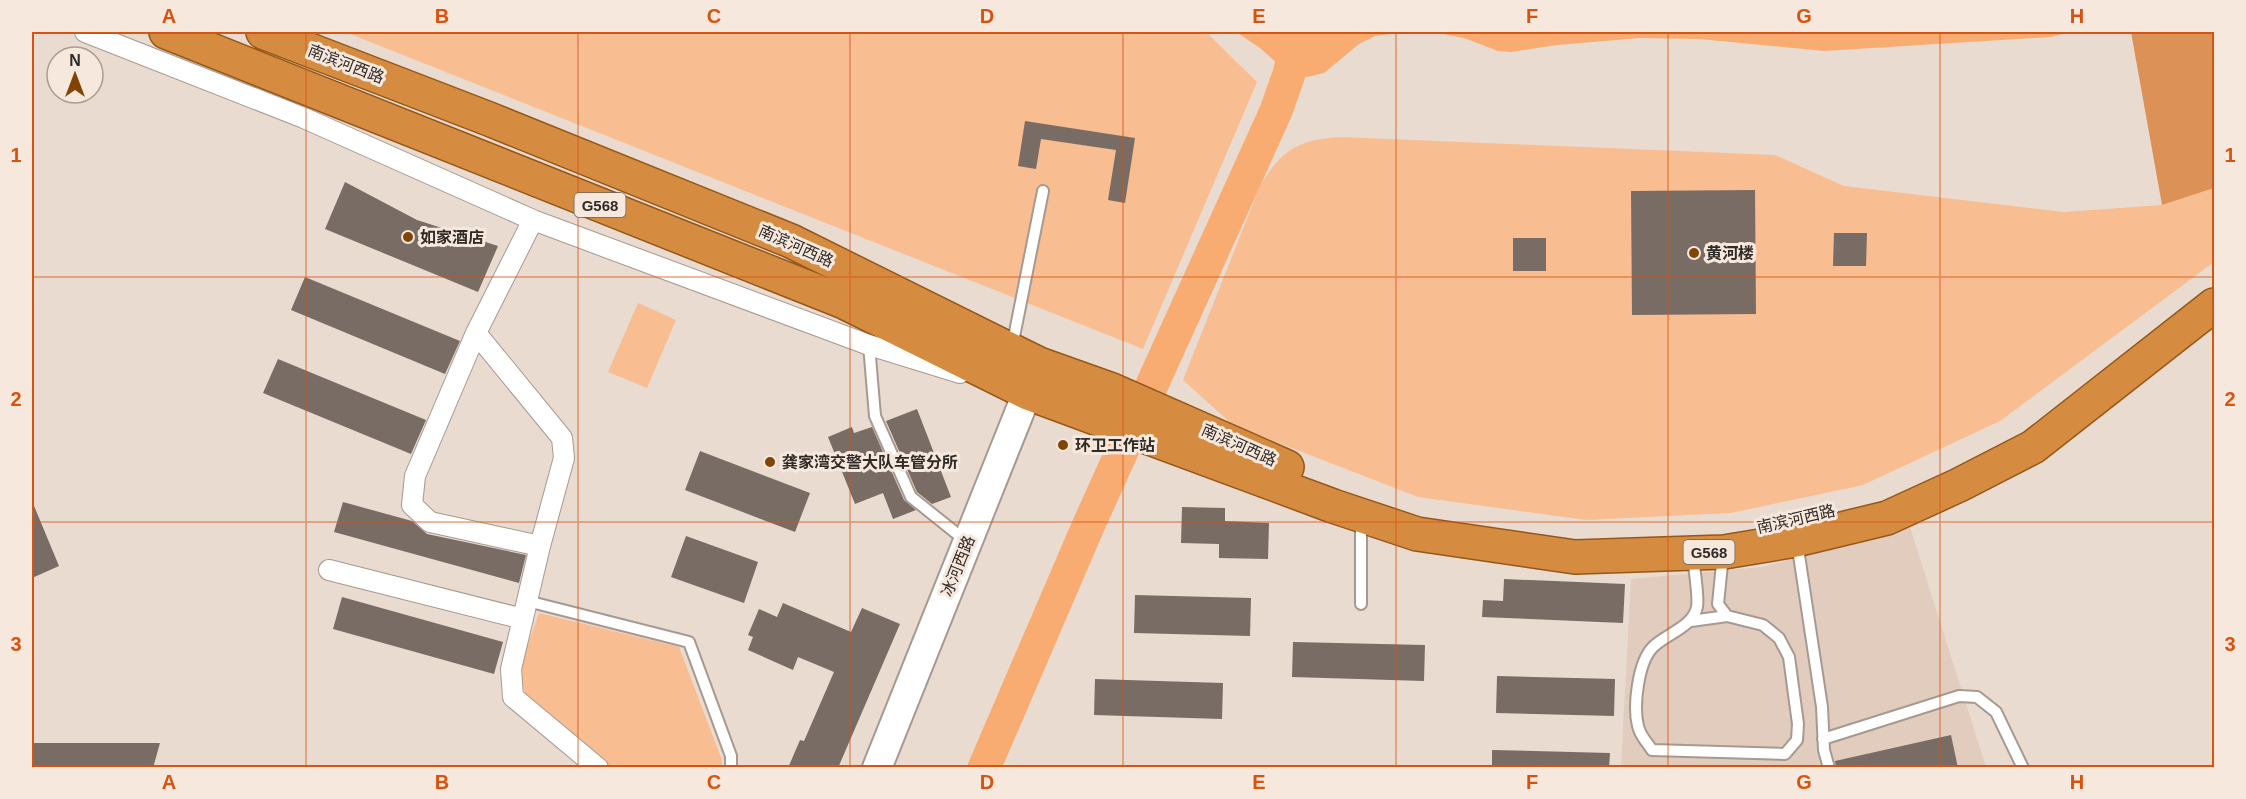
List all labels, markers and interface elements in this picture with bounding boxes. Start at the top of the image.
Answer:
text: A [162,5,176,27]
text: B [435,5,449,27]
text: C [707,5,721,27]
text: D [980,5,994,27]
text: E [1252,5,1266,27]
text: F [1526,5,1538,27]
text: G [1796,5,1812,27]
text: H [2070,5,2084,27]
street label: 南滨河西路 [306,42,386,86]
north arrow [45,45,105,105]
text: N [69,52,81,69]
text: 1 [10,144,22,166]
text: 1 [2224,144,2236,166]
road number: G568 [574,193,626,217]
street label: 南滨河西路 [756,222,836,270]
place label: 如家酒店 [420,228,484,246]
marker: 如家酒店 [401,230,415,244]
place label: 黄河楼 [1706,245,1754,262]
marker: 黄河楼 [1687,246,1701,260]
text: 2 [10,388,22,410]
text: 2 [2224,388,2236,410]
street label: 南滨河西路 [1199,421,1279,469]
place label: 环卫工作站 [1075,437,1155,454]
marker: 环卫工作站 [1056,438,1070,452]
place label: 龚家湾交警大队车管分所 [782,453,958,471]
marker: 龚家湾交警大队车管分所 [763,455,777,469]
street label: 南滨河西路 [1755,502,1837,536]
street label: 冰河西路 [938,533,978,599]
road number: G568 [1684,540,1734,564]
text: 3 [10,633,22,655]
text: 3 [2224,633,2236,655]
text: A [162,771,176,793]
text: B [435,771,449,793]
text: C [707,771,721,793]
text: D [980,771,994,793]
text: E [1252,771,1266,793]
text: F [1526,771,1538,793]
text: G [1796,771,1812,793]
text: H [2070,771,2084,793]

